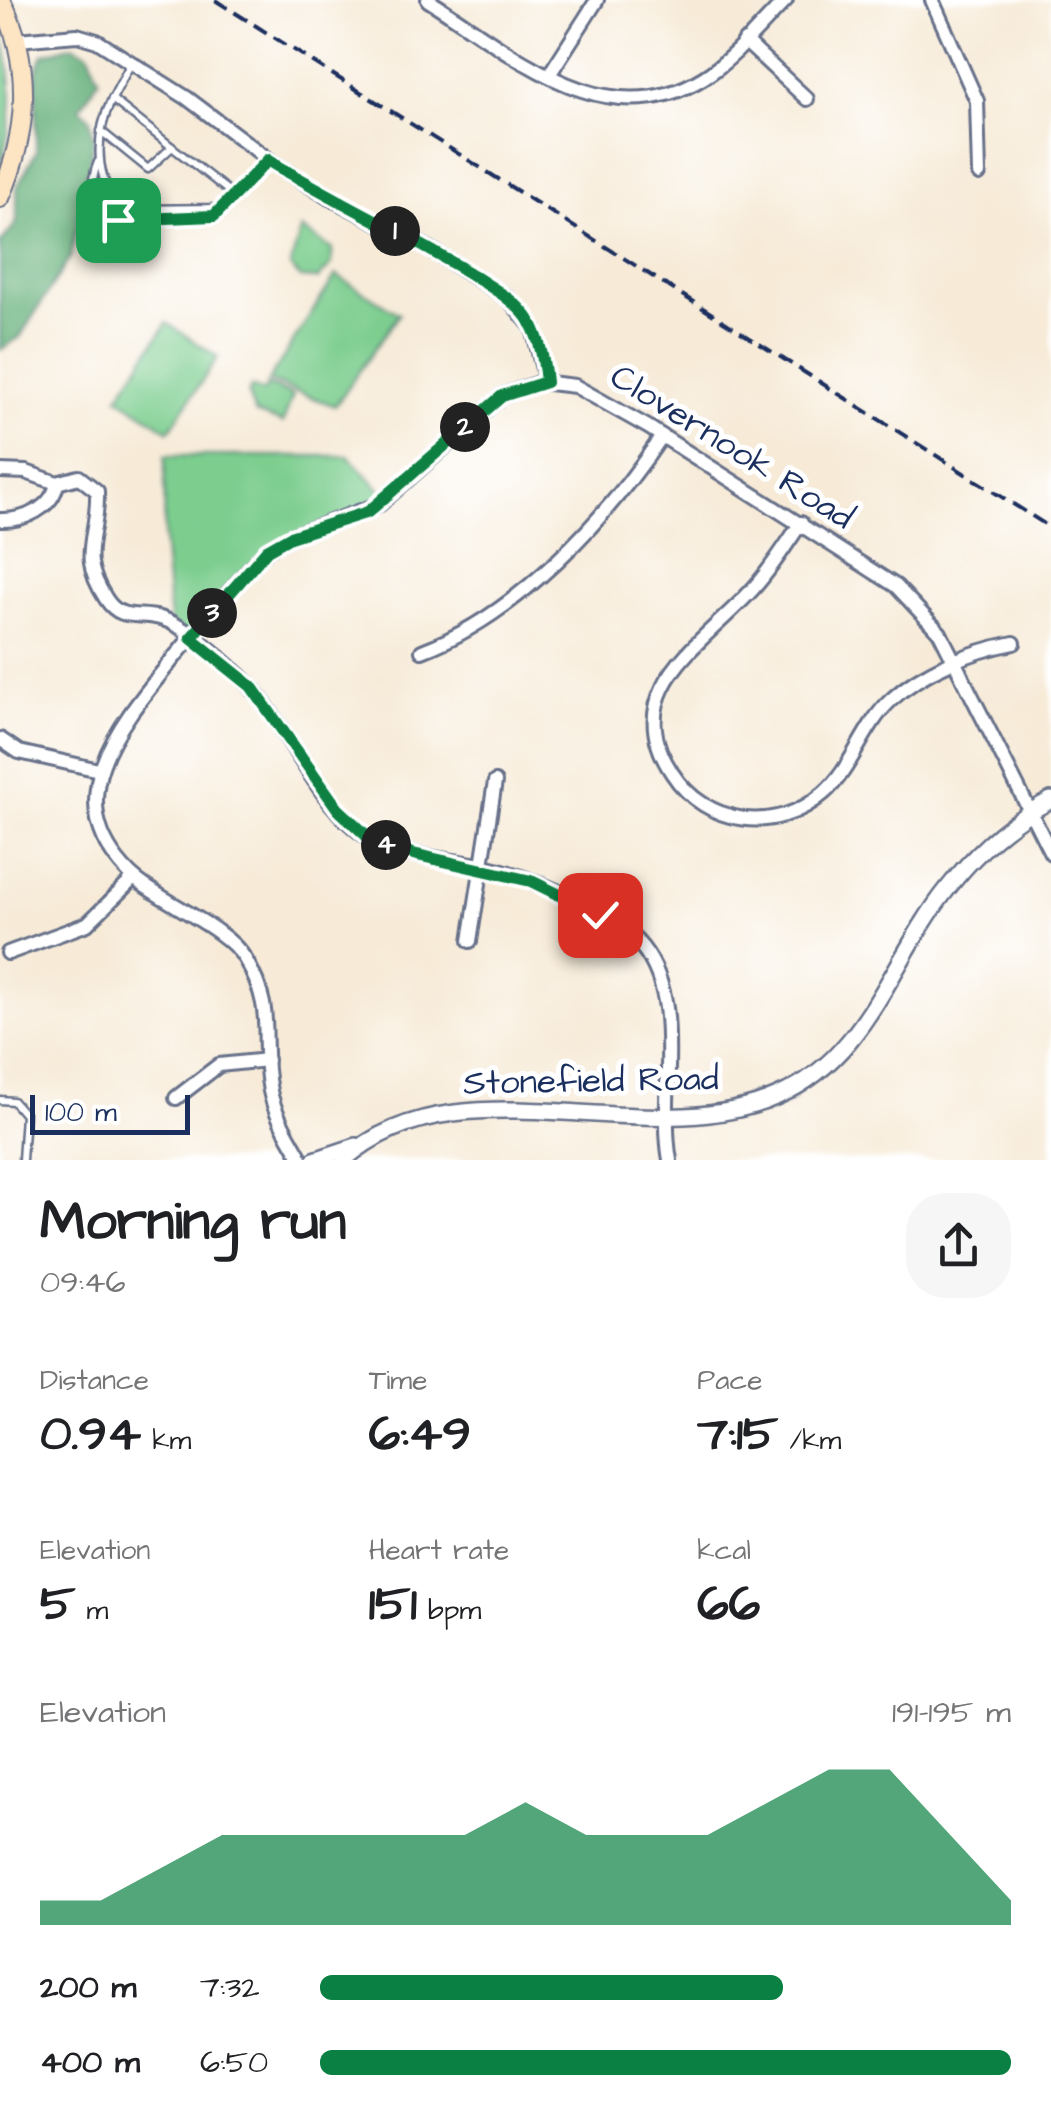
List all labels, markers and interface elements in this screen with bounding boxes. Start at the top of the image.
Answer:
pin [76,178,161,263]
icon: arrive [91,193,146,248]
pin: 1 [370,206,420,256]
text: 1 [393,211,397,250]
street label: Clovernook Road [601,352,863,542]
pin: 2 [440,402,490,452]
text: 2 [457,407,473,446]
pin: 3 [187,588,237,638]
text: 3 [205,593,219,632]
pin: 4 [361,820,411,870]
text: 4 [376,825,396,864]
pin [558,873,643,958]
icon: check [573,888,628,943]
street label: Stonefield Road [463,1054,719,1108]
scale bar [30,1090,190,1134]
text: 100 m [45,1093,117,1132]
text: Morning run [40,1184,346,1260]
button: share [906,1193,1011,1298]
text: 09:46 [40,1260,126,1305]
text: Distance [40,1361,149,1400]
text: Time [369,1361,427,1400]
text: Pace [697,1361,762,1400]
text: 0.94 [40,1400,141,1469]
text: 6:49 [369,1400,471,1469]
text: 7:15 [697,1400,778,1469]
text: km [141,1421,191,1460]
text: /km [778,1421,841,1460]
text: Elevation [40,1531,150,1570]
text: Heart rate [369,1531,509,1570]
text: kcal [697,1531,751,1570]
text: 5 [40,1570,75,1639]
text: 151 [369,1570,417,1639]
text: 66 [697,1570,760,1639]
text: m [75,1591,108,1630]
text: bpm [417,1591,481,1630]
text: Elevation [40,1690,166,1735]
text: 191–195 m [892,1690,1011,1735]
text: 200 m [40,1965,136,2010]
text: 7:32 [200,1965,260,2010]
text: 400 m [40,2040,140,2085]
text: 6:50 [200,2040,268,2085]

